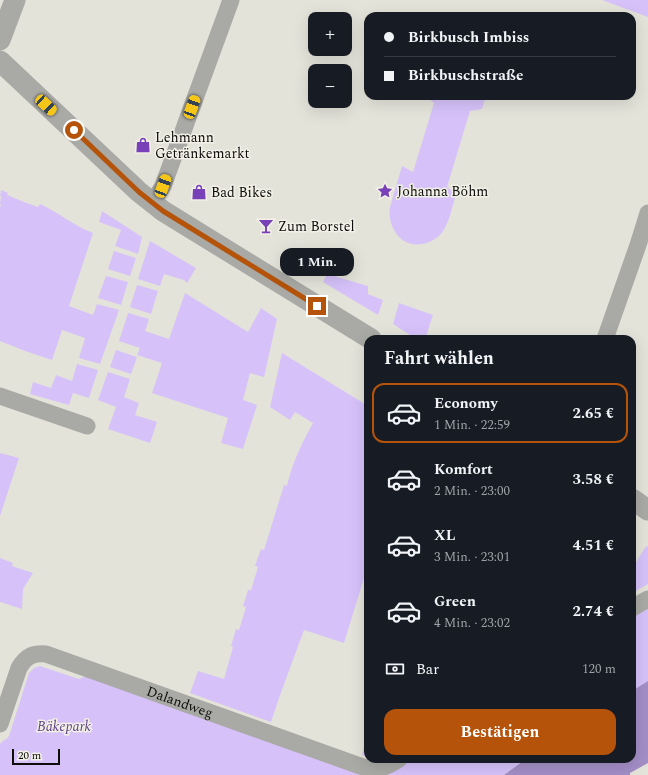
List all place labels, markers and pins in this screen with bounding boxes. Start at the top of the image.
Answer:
place label: Lehmann Getränkemarkt [155,127,250,164]
shop icon: Lehmann Getränkemarkt [134,136,152,154]
place label: Johanna Böhm [397,181,488,202]
place label: Bad Bikes [211,182,272,203]
place icon: Johanna Böhm [376,182,394,200]
shop icon: Bad Bikes [190,183,208,201]
place label: Zum Borstel [278,216,355,237]
bar icon: Zum Borstel [257,217,275,235]

